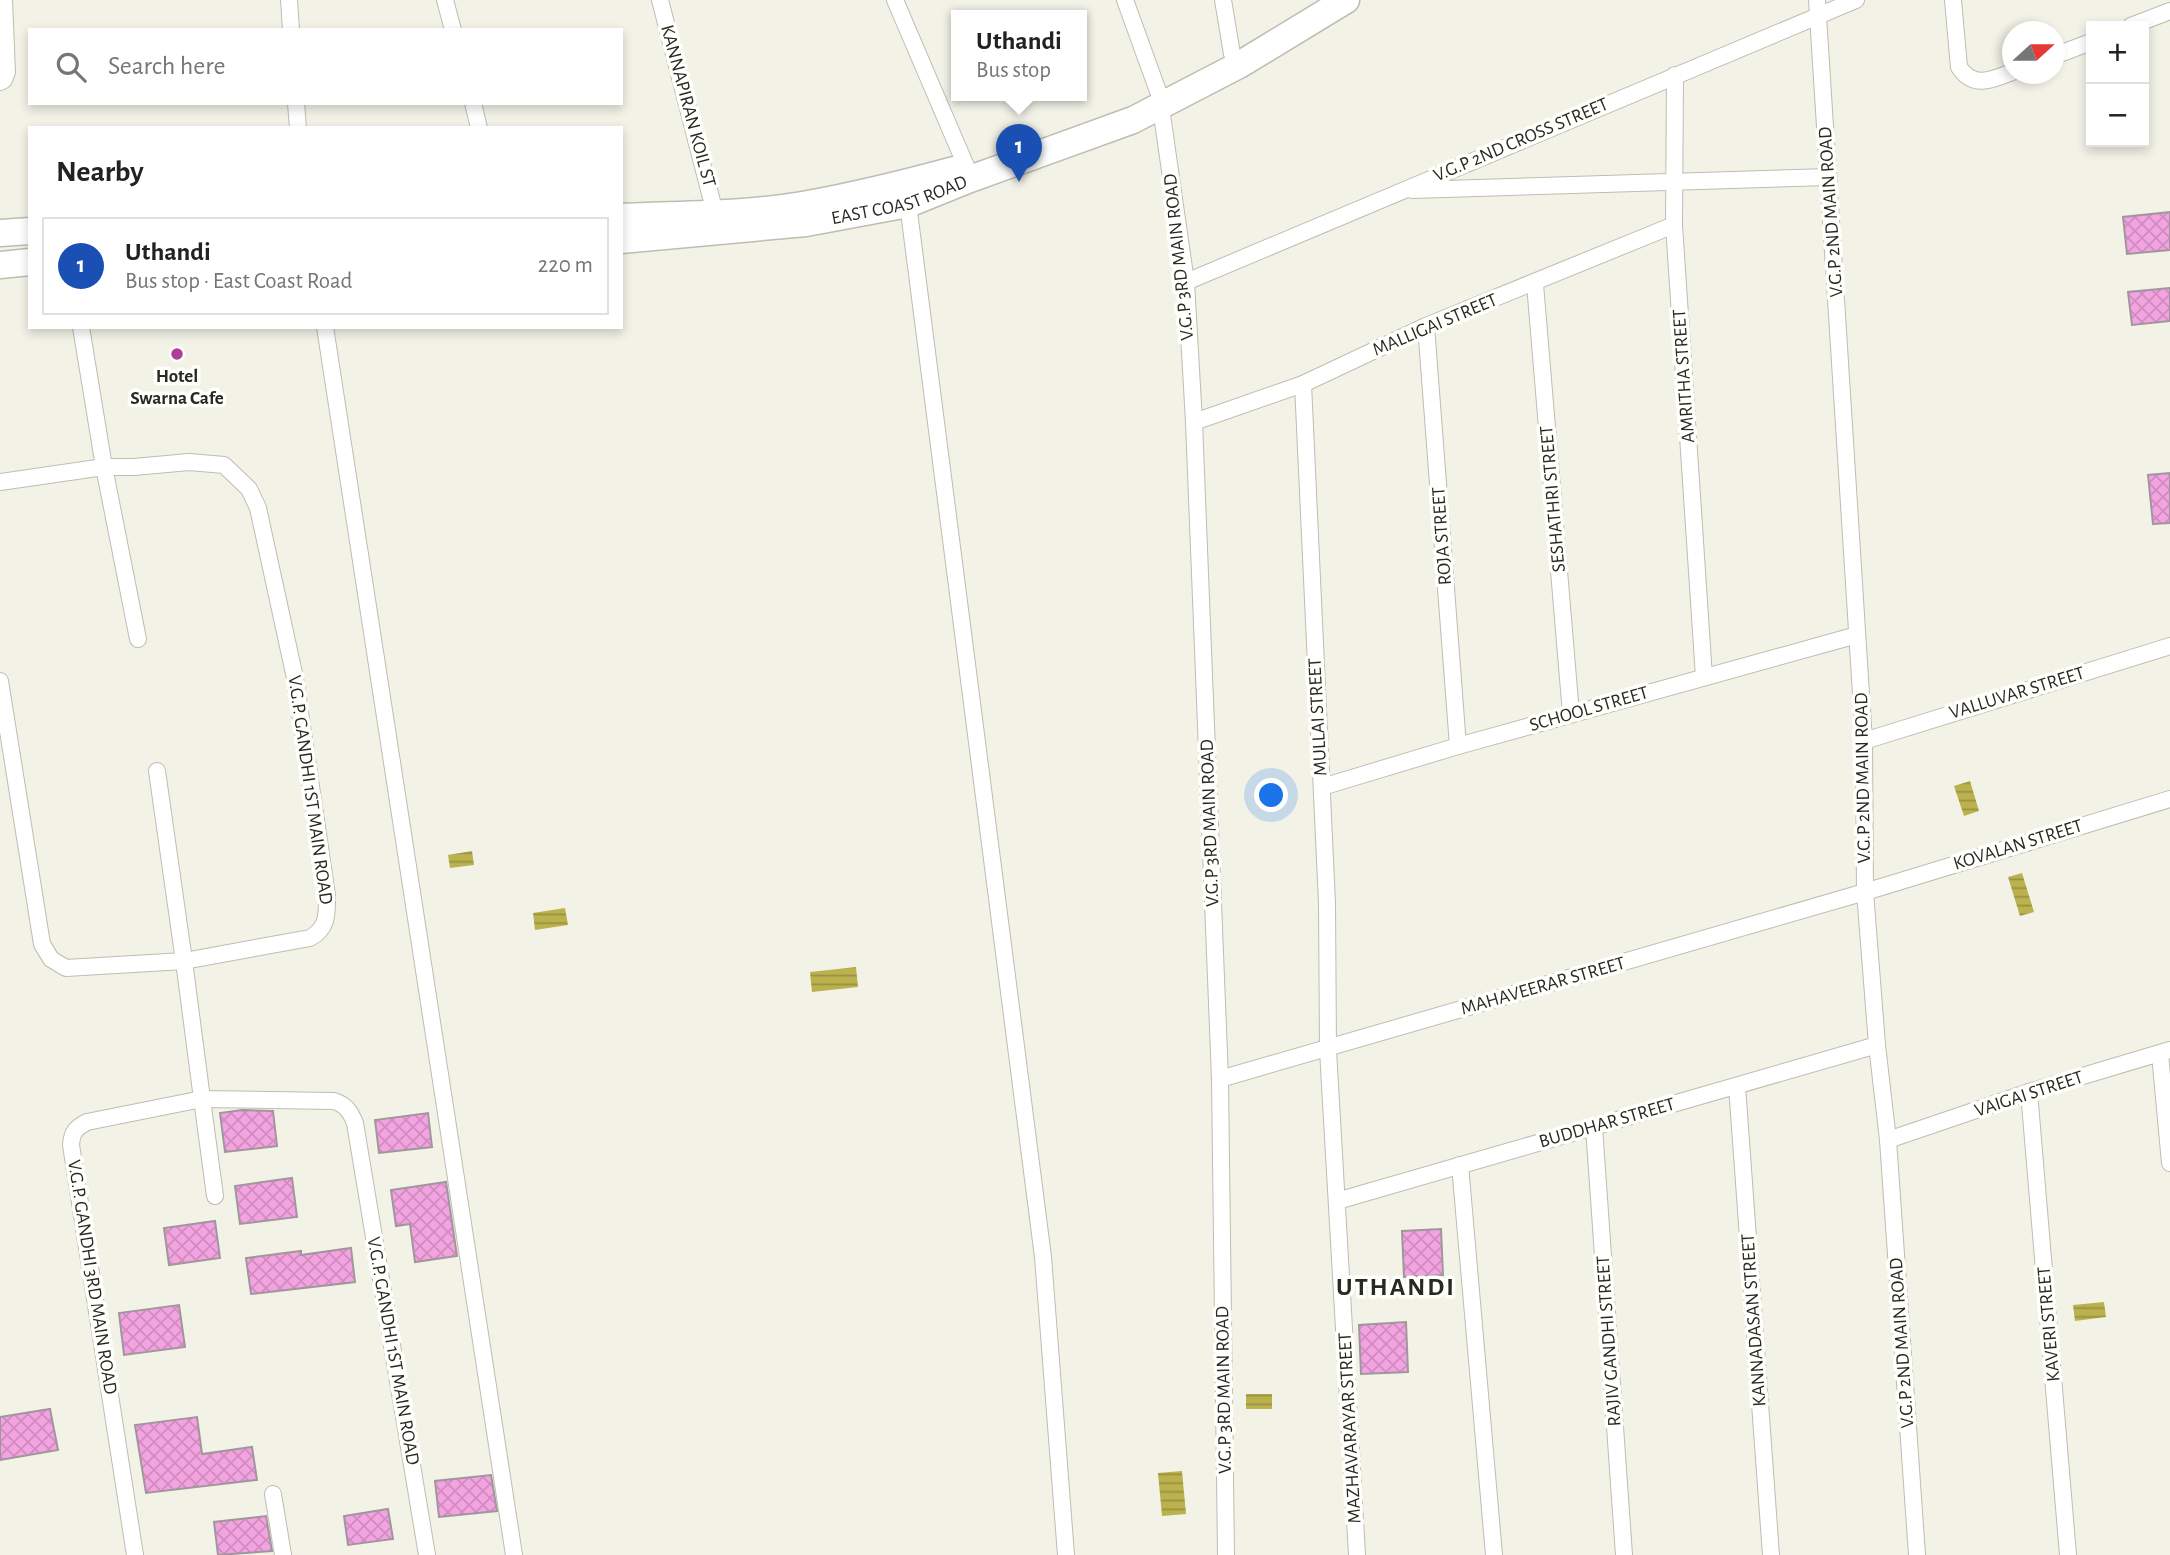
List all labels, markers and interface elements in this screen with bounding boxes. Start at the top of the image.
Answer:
popup [951,10,1087,101]
north arrow [2002,21,2065,84]
map controls [2086,21,2149,147]
button: + [2086,21,2149,84]
street label: KANNAPIRAN KOIL ST [657,23,719,189]
search box [28,28,623,105]
text: Uthandi [976,28,1062,54]
icon: search [52,48,90,86]
text: Search here [108,53,226,79]
text: Bus stop [976,59,1051,82]
button: − [2086,84,2149,147]
street label: V.G.P 2ND CROSS STREET [1431,95,1611,185]
pin: 1 [996,124,1042,182]
street label: V.G.P 2ND MAIN ROAD [1816,126,1846,298]
text: Nearby [56,157,144,187]
street label: EAST COAST ROAD [830,172,970,228]
street label: V.G.P 3RD MAIN ROAD [1161,173,1197,341]
text: Uthandi [125,239,211,265]
text: 1 [77,254,85,277]
text: 220 m [538,254,593,277]
text: Bus stop · East Coast Road [125,270,352,293]
street label: MALLIGAI STREET [1370,290,1500,360]
street label: AMRITHA STREET [1670,309,1698,443]
marker: Hotel Swarna Cafe [169,346,185,362]
place label: Hotel Swarna Cafe [130,367,224,408]
street label: SESHATHRI STREET [1537,425,1569,573]
street label: ROJA STREET [1429,486,1455,586]
street label: MULLAI STREET [1305,658,1331,776]
street label: VALLUVAR STREET [1947,663,2087,723]
street label: V.G.P. GANDHI 1ST MAIN ROAD [285,674,335,906]
street label: SCHOOL STREET [1527,683,1651,735]
street label: V.G.P 2ND MAIN ROAD [1852,692,1874,864]
street label: V.G.P 3RD MAIN ROAD [1198,739,1222,907]
your location [1254,778,1288,812]
street label: KOVALAN STREET [1951,816,2085,874]
street label: MAHAVEERAR STREET [1459,953,1627,1019]
street label: VAIGAI STREET [1972,1068,2086,1120]
street label: BUDDHAR STREET [1537,1095,1677,1151]
street label: V.G.P. GANDHI 3RD MAIN ROAD [64,1158,120,1396]
street label: KANNADASAN STREET [1738,1233,1770,1407]
street label: V.G.P. GANDHI 1ST MAIN ROAD [364,1235,422,1467]
street label: RAJIV GANDHI STREET [1594,1255,1624,1427]
street label: V.G.P 2ND MAIN ROAD [1887,1257,1917,1429]
street label: KAVERI STREET [2034,1266,2064,1382]
district label: UTHANDI [1336,1274,1456,1300]
street label: V.G.P 3RD MAIN ROAD [1213,1306,1235,1474]
street label: MAZHAVARAYAR STREET [1336,1332,1364,1524]

